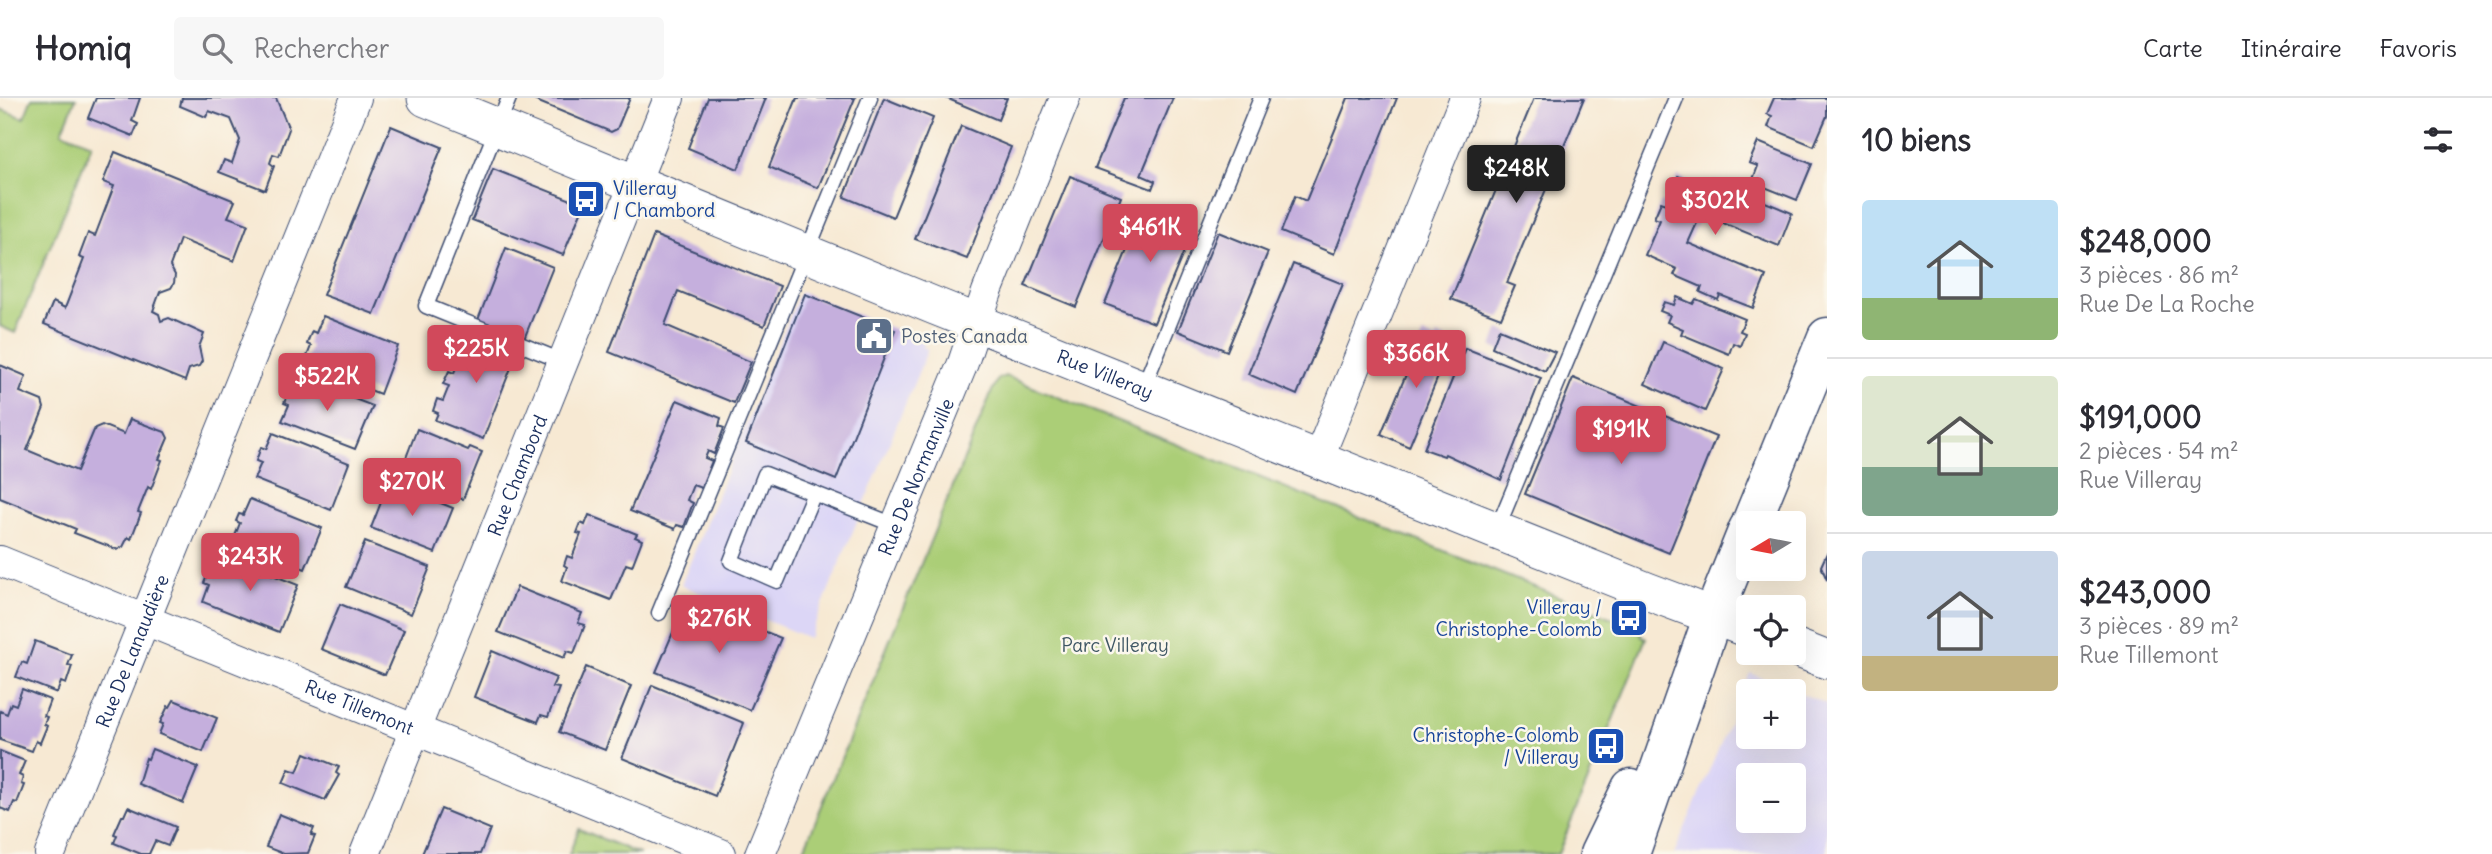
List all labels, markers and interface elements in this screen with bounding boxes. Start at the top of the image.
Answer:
search box [174,17,664,80]
text: Homiq [35,27,132,69]
icon: search [198,29,236,67]
text: Rechercher [254,32,389,65]
text: Carte [2143,33,2203,63]
text: Itinéraire [2241,33,2342,63]
text: Favoris [2380,33,2457,63]
text: 10 biens [1862,121,1971,159]
icon: filters [2419,121,2457,159]
pin: $248K [1467,146,1565,205]
text: $248K [1483,153,1549,182]
place label: Villeray / Chambord [613,176,715,222]
bus stop icon: Villeray / Chambord [565,178,607,220]
pin: $302K [1666,178,1764,237]
text: $302K [1681,185,1749,214]
pin: $461K [1101,204,1199,264]
text: $461K [1119,212,1181,241]
text: $248,000 [2079,222,2212,260]
icon: home [1918,228,2002,312]
text: 3 pièces · 86 m² [2079,260,2239,289]
text: Rue De La Roche [2079,289,2255,318]
public building icon: Postes Canada [853,315,895,357]
place label: Postes Canada [901,324,1028,348]
pin: $225K [427,326,525,385]
pin: $366K [1367,330,1465,390]
text: $225K [443,333,509,362]
text: $366K [1383,338,1449,367]
street label: Rue Villeray [1053,344,1157,404]
pin: $522K [278,354,376,413]
text: $522K [294,361,360,390]
street label: Rue De Normanville [873,395,959,559]
text: $191,000 [2079,398,2202,436]
icon: home [1918,404,2002,488]
pin: $191K [1572,406,1670,466]
street label: Rue Chambord [482,411,552,540]
text: $191K [1592,414,1650,443]
text: 2 pièces · 54 m² [2079,436,2239,465]
pin: $270K [363,458,461,518]
text: Rue Villeray [2079,465,2202,494]
text: $270K [379,466,445,495]
north arrow [1736,511,1806,581]
map controls [1736,511,1806,833]
pin: $243K [201,533,299,593]
text: $243K [217,541,283,570]
street label: Rue De Lanaudière [90,571,174,731]
text: $243,000 [2079,573,2211,611]
icon: home [1918,579,2002,663]
place label: Villeray / Christophe-Colomb [1436,595,1602,641]
button: locate [1736,595,1806,665]
pin: $276K [670,596,768,655]
bus stop icon: Villeray / Christophe-Colomb [1608,597,1650,639]
text: $276K [687,603,751,632]
text: 3 pièces · 89 m² [2079,611,2239,640]
park label: Parc Villeray [1061,633,1169,657]
text: Rue Tillemont [2079,640,2219,669]
street label: Rue Tillemont [301,674,417,740]
button: + [1736,679,1806,749]
place label: Christophe-Colomb / Villeray [1413,723,1579,769]
bus stop icon: Christophe-Colomb / Villeray [1585,725,1627,767]
button: − [1736,763,1806,833]

